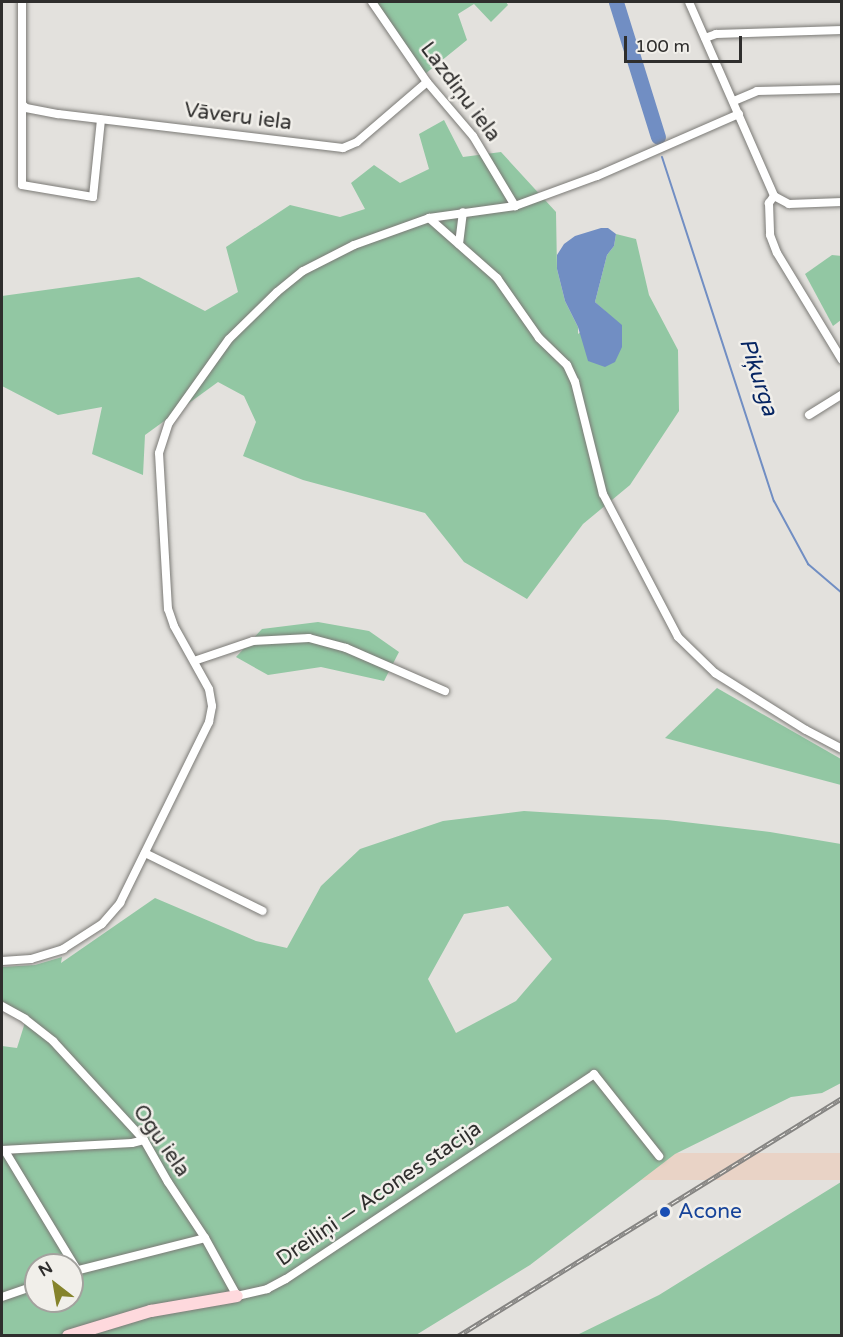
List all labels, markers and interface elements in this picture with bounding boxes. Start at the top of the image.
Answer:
scale bar [627,24,746,62]
text: 100 m [635,35,690,57]
street label: Lazdiņu iela [414,37,506,147]
street label: Vāveru iela [183,98,293,136]
water label: Piķurga [733,335,783,419]
street label: Ogu iela [127,1100,195,1182]
street label: Dreiliņi — Acones stacija [272,1116,486,1272]
place label: Acone [678,1199,742,1225]
marker: Acone [656,1203,674,1221]
north arrow [24,1253,84,1313]
text: N [35,1257,56,1281]

